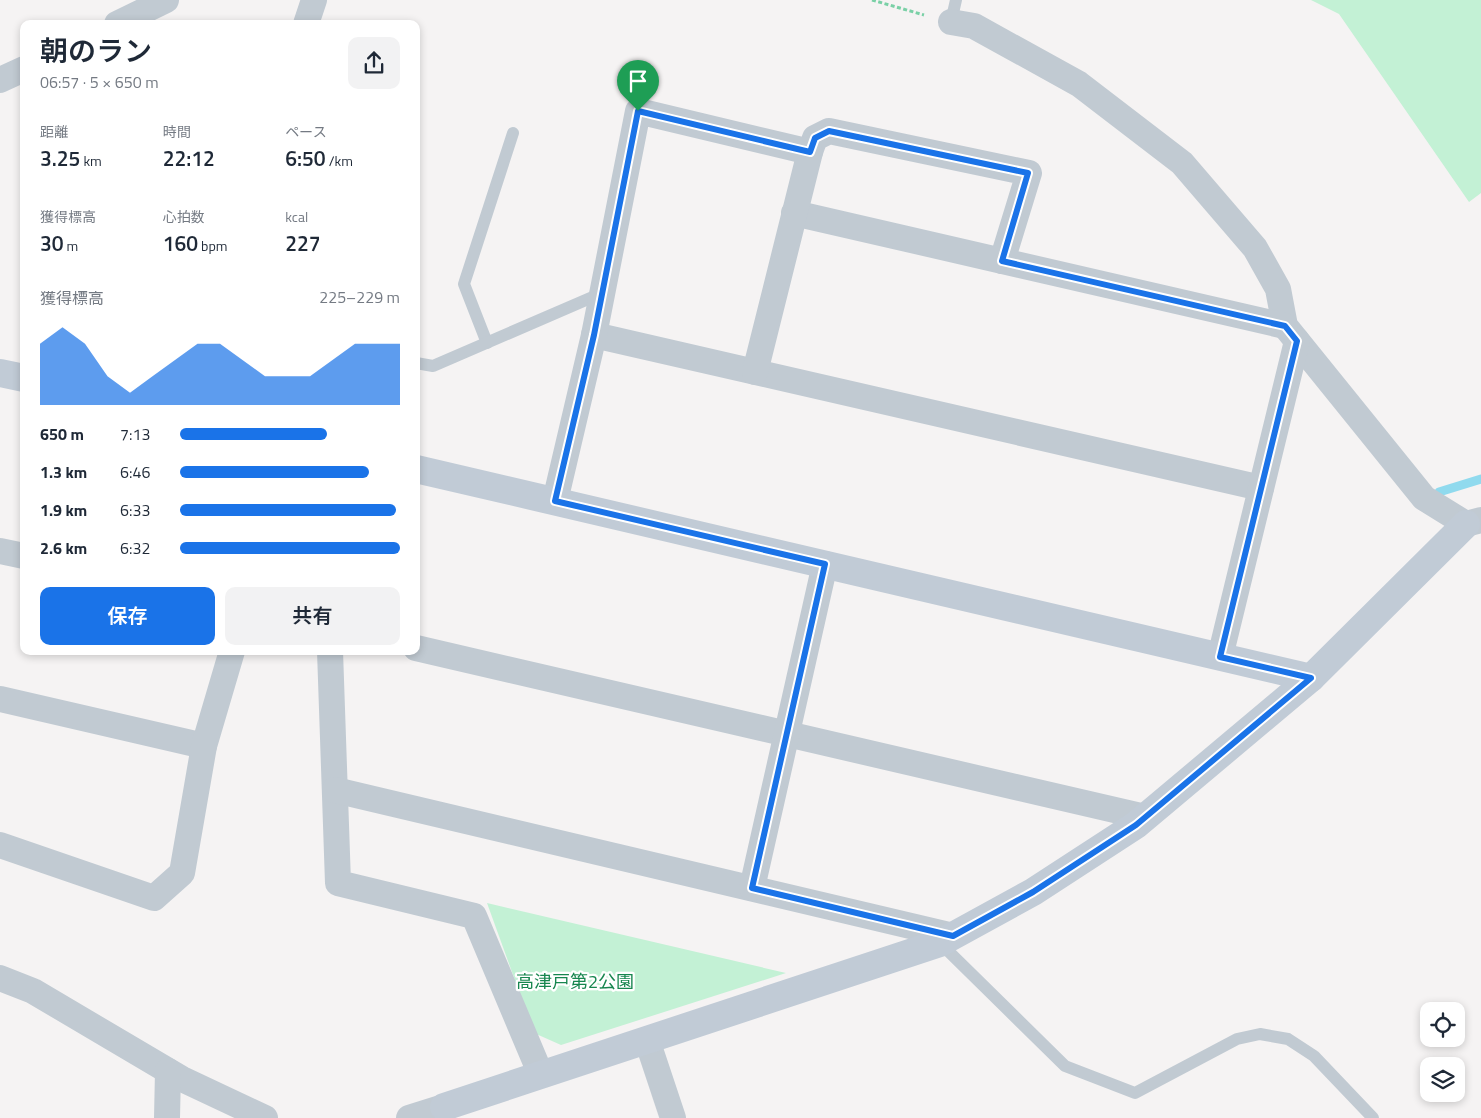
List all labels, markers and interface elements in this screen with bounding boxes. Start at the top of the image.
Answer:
text: 朝のラン [40,29,152,72]
button: share [348,37,400,89]
pin [617,60,659,111]
icon: arrive [624,67,652,95]
text: 06:57 · 5 × 650 m [40,70,159,94]
text: 距離 [40,121,68,142]
text: 時間 [163,121,191,142]
text: ペース [285,121,327,142]
text: 3.25 [40,142,80,174]
text: 22:12 [163,142,215,174]
text: 6:50 [285,142,326,174]
text: km [80,150,102,171]
text: /km [326,150,353,171]
text: 獲得標高 [40,206,96,227]
text: 心拍数 [163,206,205,227]
text: kcal [285,206,308,227]
text: 30 [40,227,64,259]
text: 160 [163,227,198,259]
text: 227 [285,227,321,259]
text: m [64,235,78,256]
text: bpm [198,235,227,256]
text: 225–229 m [319,285,400,309]
text: 獲得標高 [40,286,104,310]
text: 650 m [40,422,84,446]
text: 7:13 [120,422,150,446]
text: 1.3 km [40,460,87,484]
text: 6:46 [120,460,150,484]
text: 1.9 km [40,498,87,522]
text: 6:33 [120,498,150,522]
text: 2.6 km [40,536,87,560]
text: 6:32 [120,536,150,560]
button: 保存 [40,587,215,645]
button: 共有 [225,587,400,645]
park label: 高津戸第2公園 [516,968,634,995]
map controls [1420,1002,1465,1102]
button: locate [1420,1002,1465,1047]
button: layers [1420,1057,1465,1102]

